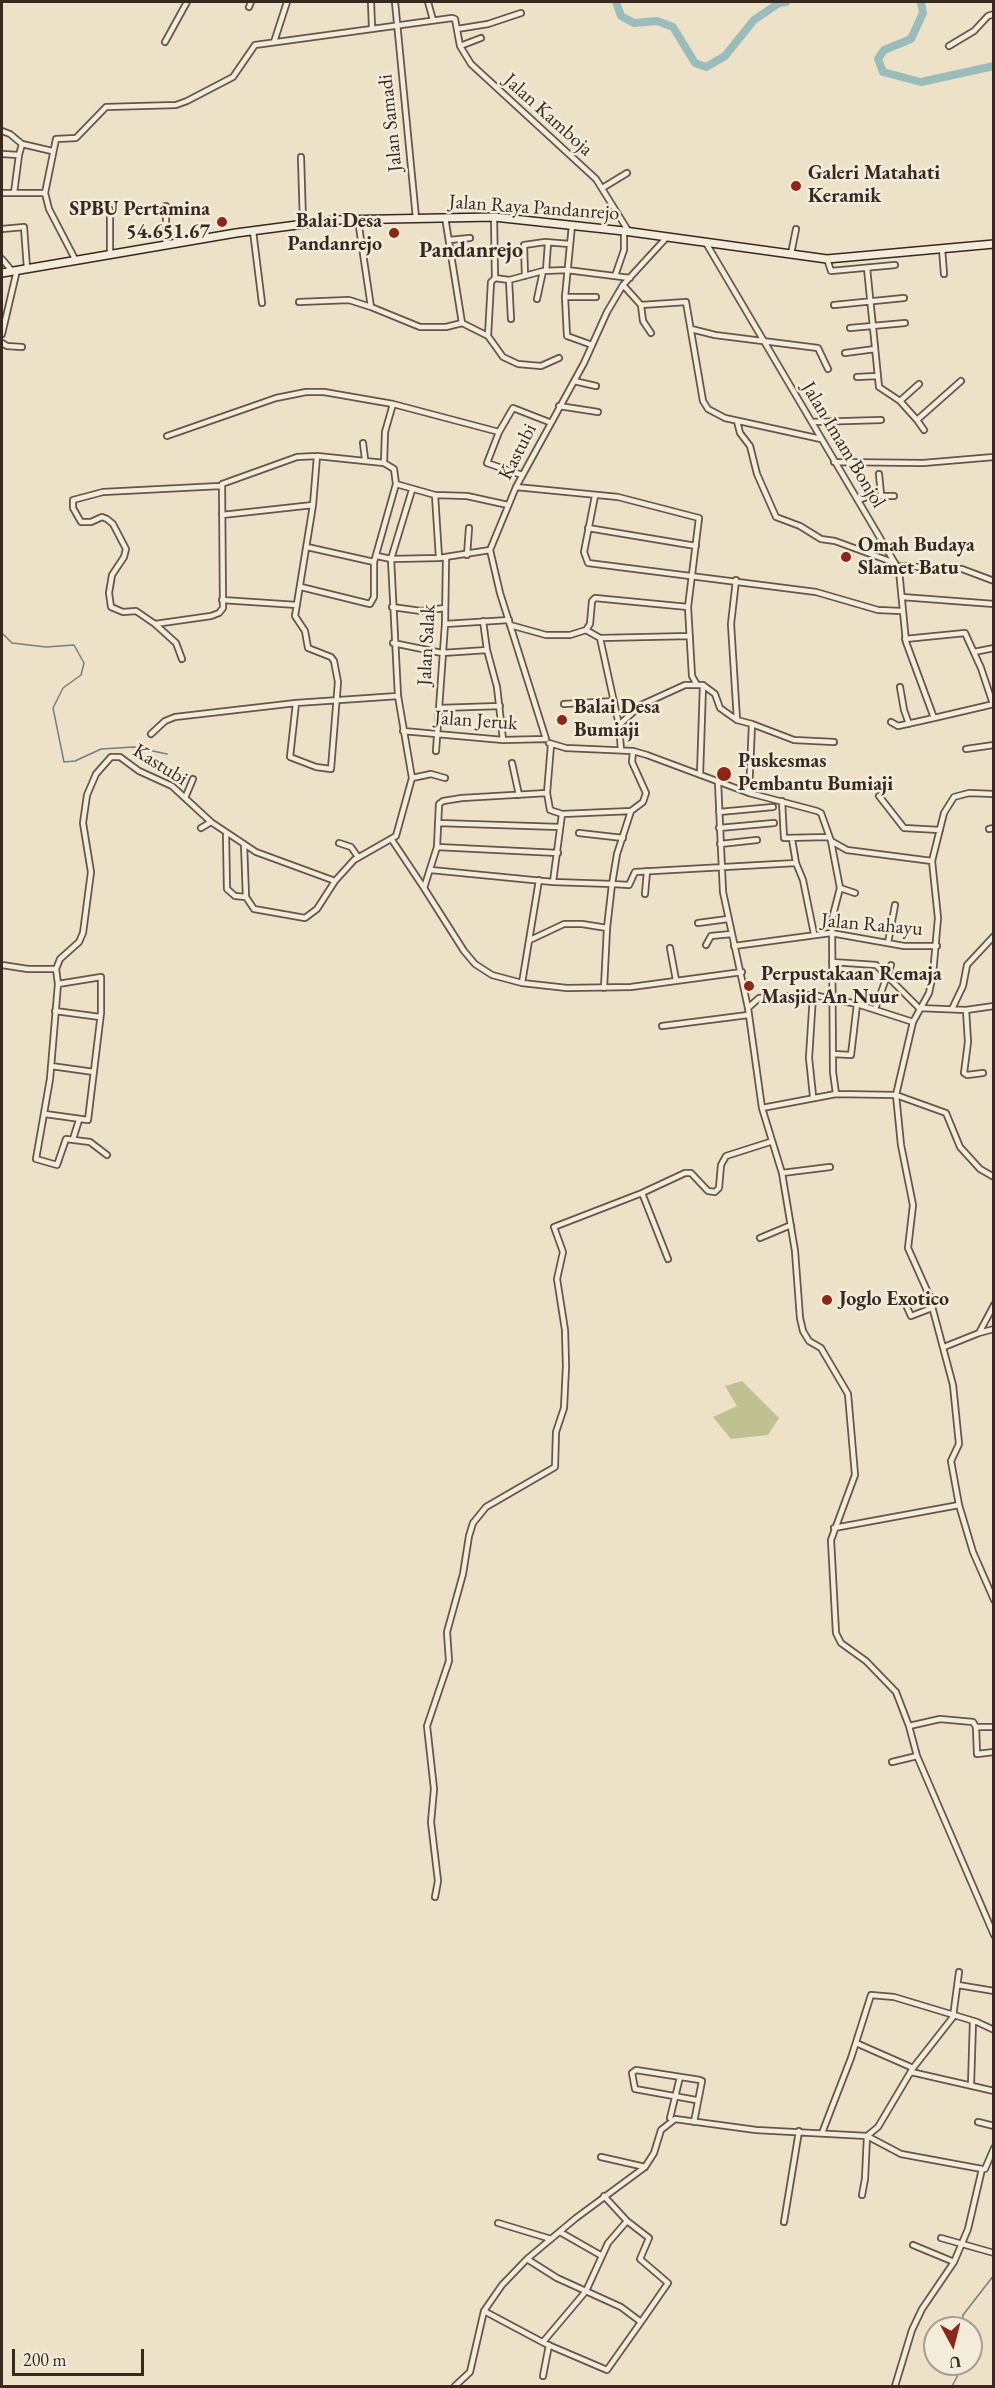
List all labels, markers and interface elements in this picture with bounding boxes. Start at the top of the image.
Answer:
street label: Jalan Kamboja [498,69,598,161]
street label: Jalan Samadi [374,73,408,173]
place label: Galeri Matahati Keramik [808,162,940,209]
marker: Galeri Matahati Keramik [789,179,803,193]
street label: Jalan Raya Pandanrejo [448,190,620,226]
place label: SPBU Pertamina 54.651.67 [69,198,210,245]
place label: Balai Desa Pandanrejo [287,210,382,257]
marker: SPBU Pertamina 54.651.67 [215,215,229,229]
marker: Balai Desa Pandanrejo [387,226,401,240]
district label: Pandanrejo [419,238,523,264]
street label: Jalan Imam Bonjol [796,377,890,513]
street label: Kastubi [494,420,542,484]
place label: Omah Budaya Slamet Batu [858,534,975,581]
marker: Omah Budaya Slamet Batu [839,550,853,564]
street label: Jalan Salak [413,604,441,686]
place label: Balai Desa Bumiaji [574,696,660,743]
street label: Jalan Jeruk [434,706,518,736]
marker: Balai Desa Bumiaji [555,713,569,727]
street label: Kastubi [128,739,192,791]
place label: Puskesmas Pembantu Bumiaji [738,750,893,797]
marker: Puskesmas Pembantu Bumiaji [715,765,733,783]
street label: Jalan Rahayu [820,909,924,941]
place label: Perpustakaan Remaja Masjid An Nuur [761,963,942,1010]
marker: Perpustakaan Remaja Masjid An Nuur [742,979,756,993]
place label: Joglo Exotico [839,1288,949,1312]
marker: Joglo Exotico [820,1293,834,1307]
north arrow [923,2316,983,2376]
scale bar [15,2337,147,2375]
text: 200 m [23,2348,67,2371]
text: U [948,2351,962,2374]

